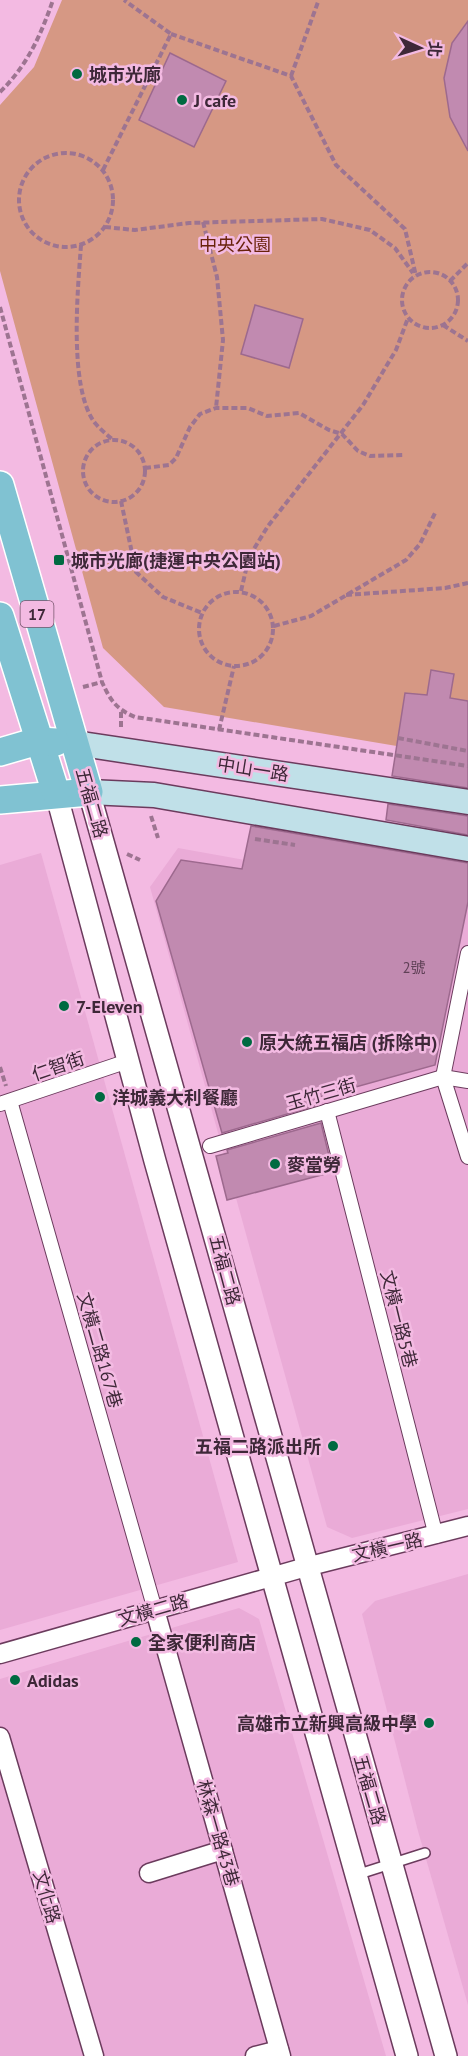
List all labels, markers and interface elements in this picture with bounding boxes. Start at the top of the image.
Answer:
north arrow [390,18,450,78]
text: 北 [424,40,445,58]
place label: 城市光廊 [89,63,161,86]
marker: 城市光廊 [70,67,84,81]
place label: J cafe [193,89,236,112]
marker: J cafe [175,93,189,107]
park label: 中央公園 [199,233,271,256]
place label: 城市光廊(捷運中央公園站) [71,549,281,572]
marker: 城市光廊(捷運中央公園站) [52,553,66,567]
road number: 17 [20,601,54,627]
street label: 中山一路 [216,752,290,786]
street label: 五福二路 [71,765,113,841]
house number: 2號 [402,958,426,977]
place label: 7-Eleven [76,995,143,1018]
marker: 7-Eleven [57,999,71,1013]
place label: 原大統五福店 (拆除中) [259,1031,437,1054]
marker: 原大統五福店 (拆除中) [240,1035,254,1049]
street label: 仁智街 [29,1046,87,1086]
street label: 玉竹三街 [283,1073,359,1115]
place label: 洋城義大利餐廳 [112,1086,238,1109]
marker: 洋城義大利餐廳 [93,1090,107,1104]
place label: 麥當勞 [287,1153,341,1176]
marker: 麥當勞 [268,1157,282,1171]
street label: 五福二路 [205,1232,245,1308]
street label: 文橫一路5巷 [376,1268,422,1370]
street label: 文橫二路167巷 [72,1289,128,1411]
place label: 五福二路派出所 [195,1435,321,1458]
marker: 五福二路派出所 [326,1439,340,1453]
street label: 文橫一路 [349,1528,425,1566]
street label: 文橫二路 [115,1589,191,1631]
place label: 全家便利商店 [148,1631,256,1654]
marker: 全家便利商店 [129,1635,143,1649]
place label: Adidas [27,1669,79,1692]
marker: Adidas [8,1673,22,1687]
place label: 高雄市立新興高級中學 [237,1712,417,1735]
marker: 高雄市立新興高級中學 [422,1716,436,1730]
street label: 五福二路 [349,1752,391,1828]
street label: 林森一路43巷 [192,1777,244,1889]
street label: 文化路 [29,1868,65,1926]

